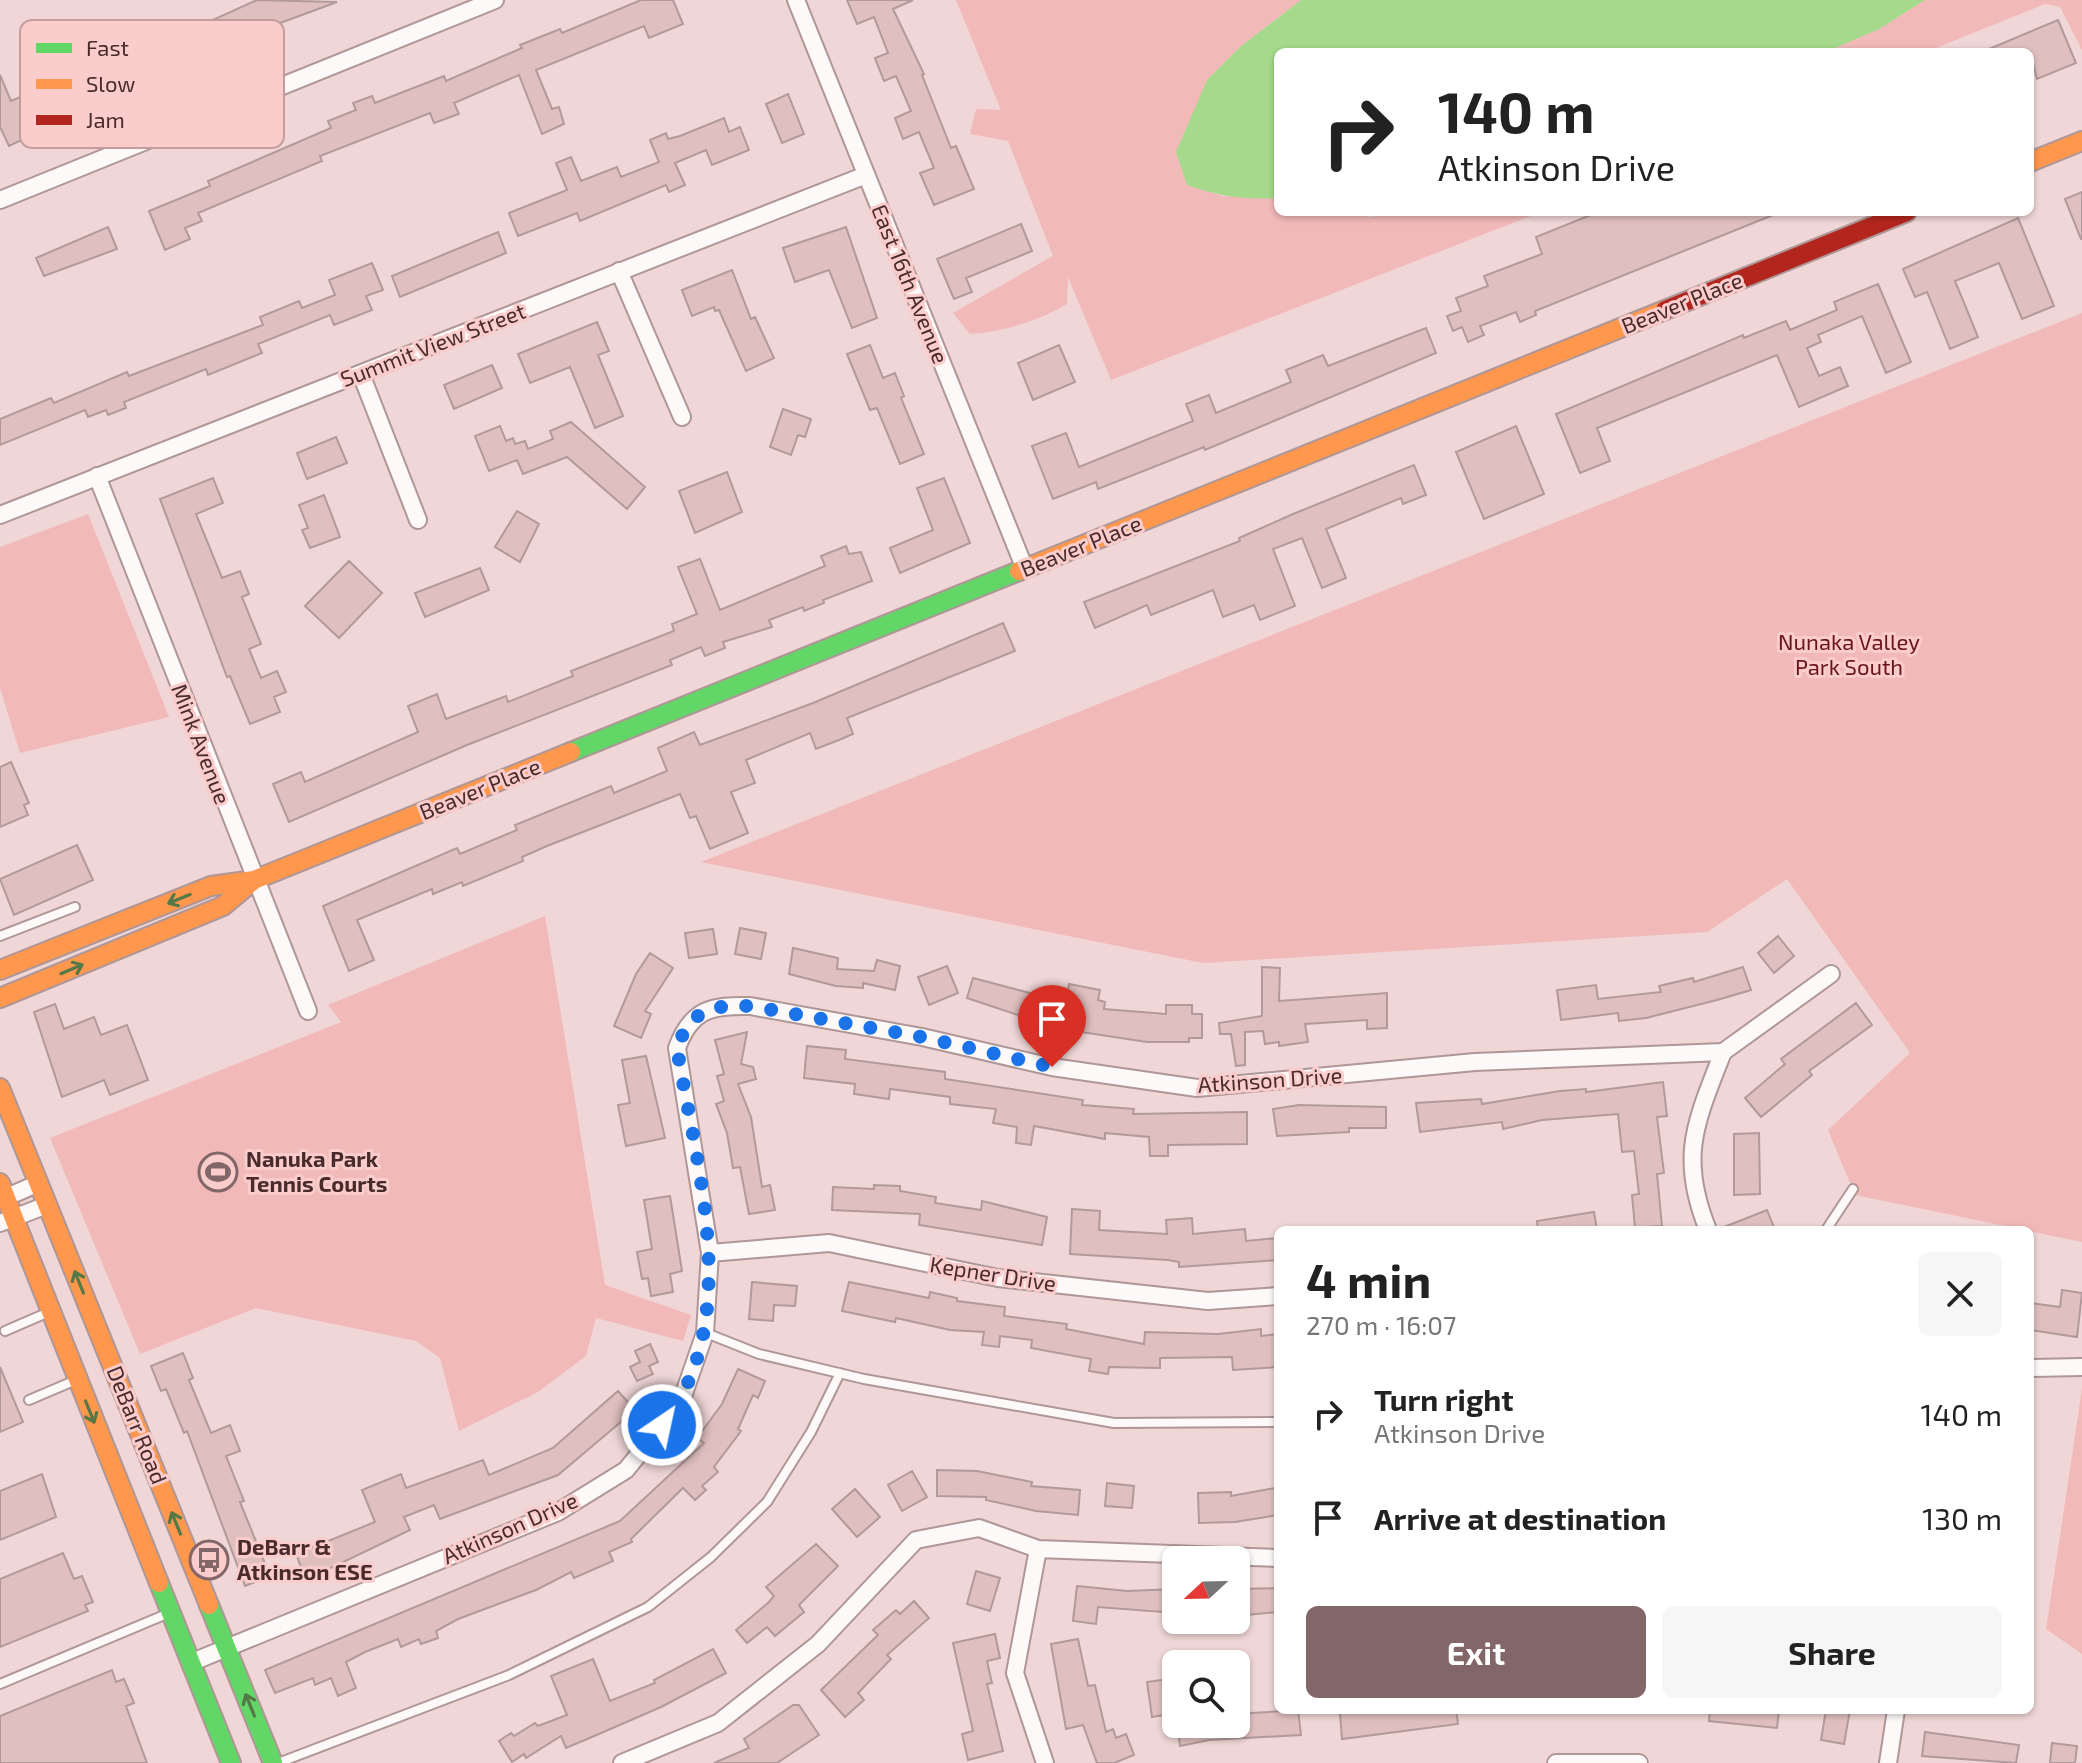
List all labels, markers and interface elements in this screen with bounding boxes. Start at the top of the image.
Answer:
legend [20,20,284,148]
text: Fast [86,34,129,60]
text: Slow [86,70,135,96]
text: 140 m [1438,77,1595,144]
icon: right [1306,80,1410,184]
text: Jam [86,106,125,132]
text: Atkinson Drive [1438,145,1675,188]
street label: East 16th Avenue [867,200,955,367]
street label: Beaver Place [1617,266,1746,338]
street label: Summit View Street [336,297,529,391]
street label: Beaver Place [1016,509,1145,581]
park label: Nunaka Valley Park South [1778,628,1920,679]
street label: Mink Avenue [167,680,237,807]
street label: Beaver Place [415,752,544,824]
one-way arrow [167,892,192,907]
one-way arrow [59,960,84,975]
pin [1018,985,1086,1067]
icon: arrive [1030,997,1074,1041]
street label: Atkinson Drive [1197,1061,1343,1097]
place label: Nanuka Park Tennis Courts [246,1145,387,1196]
sports icon: Nanuka Park Tennis Courts [197,1151,239,1193]
street label: Kepner Drive [928,1250,1058,1296]
text: 4 min [1306,1250,1431,1308]
button: close [1918,1252,2002,1336]
one-way arrow [70,1270,85,1295]
text: 270 m · 16:07 [1306,1309,1456,1340]
street label: DeBarr Road [102,1362,173,1487]
text: Turn right [1374,1381,1514,1417]
position arrow [620,1383,704,1467]
icon: right [1306,1392,1350,1436]
text: 140 m [1921,1396,2002,1432]
one-way arrow [84,1399,98,1424]
text: Atkinson Drive [1374,1417,1545,1448]
street label: Atkinson Drive [438,1486,581,1568]
icon: arrive [1306,1496,1350,1540]
text: Arrive at destination [1374,1500,1666,1536]
text: 130 m [1922,1500,2002,1536]
one-way arrow [168,1511,182,1536]
place label: DeBarr & Atkinson ESE [237,1533,373,1584]
bus stop icon: DeBarr & Atkinson ESE [188,1539,230,1581]
north arrow [1162,1546,1250,1634]
map controls [1162,1546,1250,1738]
button: Exit [1306,1606,1646,1698]
button: Share [1662,1606,2002,1698]
button: search [1162,1650,1250,1738]
one-way arrow [242,1693,256,1718]

